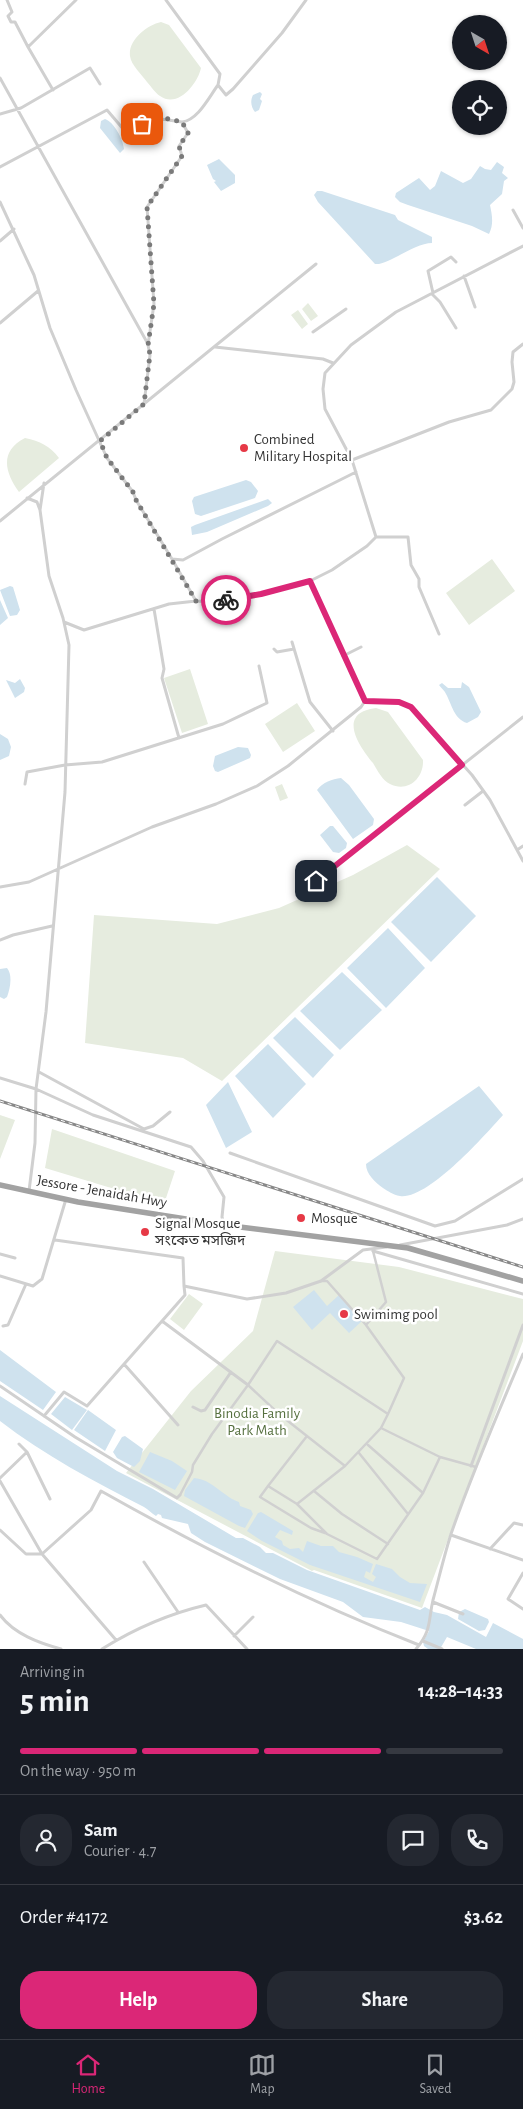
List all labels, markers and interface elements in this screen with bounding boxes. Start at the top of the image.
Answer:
north arrow [452,15,508,70]
map controls [452,15,507,135]
button: locate [452,80,507,135]
pin [121,103,163,145]
icon: bag [128,110,156,138]
place label: Combined Military Hospital [254,432,352,464]
marker: Combined Military Hospital [238,442,250,454]
courier [201,575,251,625]
icon: bike [212,586,240,614]
pin [295,860,337,902]
icon: home [302,867,330,895]
street label: Jessore - Jenaidah Hwy [36,1173,169,1210]
place label: Mosque [311,1211,358,1226]
marker: Mosque [295,1212,307,1224]
place label: Signal Mosque সংকেত মসজিদ [154,1216,246,1248]
marker: Signal Mosque সংকেত মসজিদ [139,1226,151,1238]
place label: Swimimg pool [354,1307,438,1322]
marker: Swimimg pool [338,1308,350,1320]
park label: Binodia Family Park Math [214,1406,301,1438]
text: Arriving in [20,1664,85,1680]
text: 14:28–14:33 [418,1682,503,1701]
text: 5 min [20,1685,90,1717]
text: On the way · 950 m [20,1763,136,1779]
button: person [20,1814,72,1866]
button: chat [387,1814,439,1866]
button: phone [451,1814,503,1866]
text: Sam [84,1821,118,1840]
text: Courier · 4.7 [84,1843,156,1859]
text: Order #4172 [20,1908,108,1927]
text: $3.62 [464,1908,503,1927]
button: Help [20,1971,257,2029]
button: Share [267,1971,503,2029]
tab: Home [72,2051,105,2098]
tab: Map [248,2051,276,2098]
tab: Saved [419,2051,451,2098]

